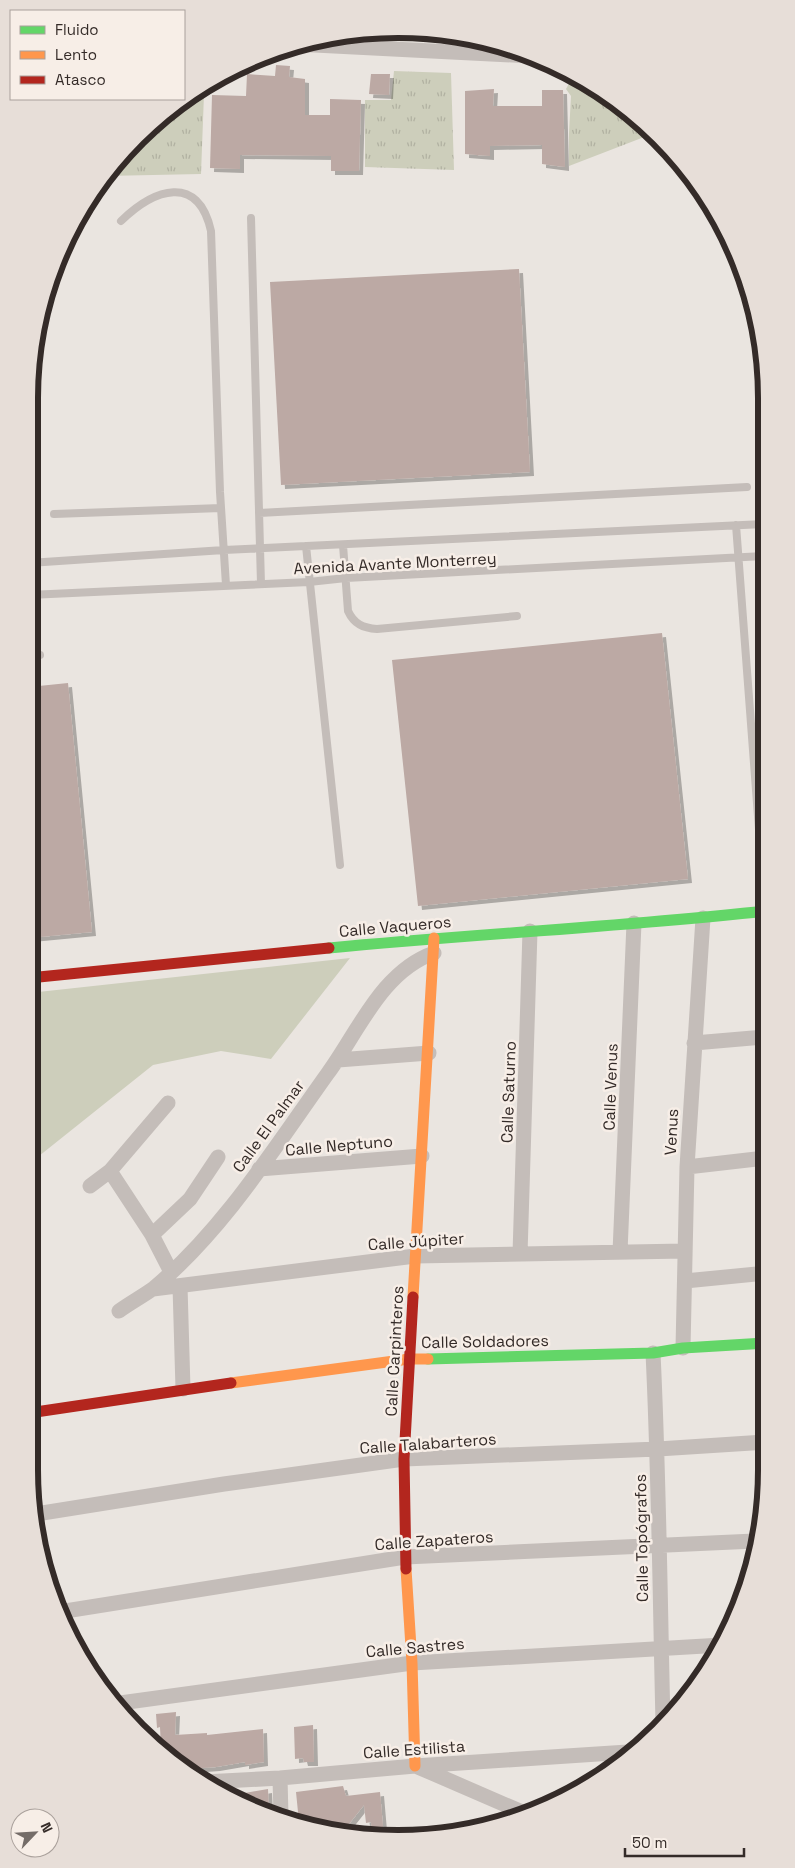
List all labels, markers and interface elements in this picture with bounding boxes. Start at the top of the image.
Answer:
legend [10,10,185,100]
text: Fluido [55,20,99,39]
text: Lento [55,45,97,64]
text: Atasco [55,70,106,89]
street label: Avenida Avante Monterrey [293,548,497,579]
street label: Calle Vaqueros [338,911,452,942]
street label: Calle Saturno [496,1041,521,1143]
street label: Calle Venus [598,1043,623,1131]
street label: Calle El Palmar [228,1076,309,1177]
street label: Venus [660,1108,683,1156]
street label: Calle Neptuno [284,1130,394,1161]
street label: Calle Júpiter [367,1228,465,1255]
street label: Calle Carpinteros [381,1285,408,1417]
street label: Calle Soldadores [421,1330,549,1353]
street label: Calle Talabarteros [359,1428,497,1459]
street label: Calle Topógrafos [630,1474,653,1602]
street label: Calle Zapateros [374,1526,494,1555]
street label: Calle Sastres [365,1633,465,1662]
street label: Calle Estilista [362,1735,466,1764]
north arrow [10,1808,60,1858]
text: N [37,1819,57,1836]
scale bar [625,1826,744,1858]
text: 50 m [632,1833,667,1852]

